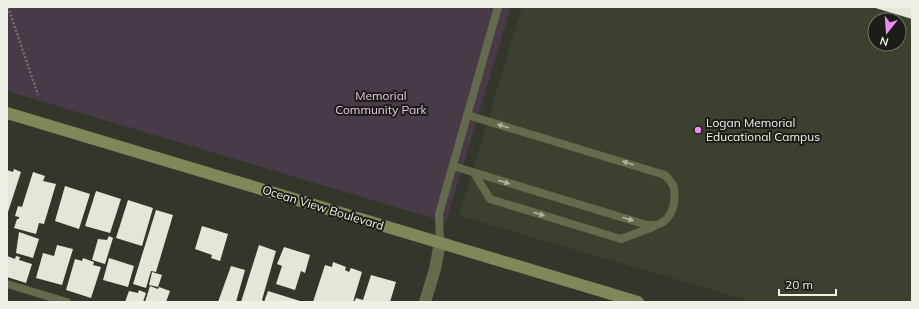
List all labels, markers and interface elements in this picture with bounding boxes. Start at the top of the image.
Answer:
north arrow [867,12,907,52]
text: N [878,34,890,49]
park label: Memorial Community Park [335,88,428,117]
place label: Logan Memorial Educational Campus [706,115,820,144]
one-way arrow [497,123,509,129]
marker: Logan Memorial Educational Campus [693,125,703,135]
one-way arrow [621,160,633,166]
one-way arrow [498,179,510,185]
street label: Ocean View Boulevard [261,182,386,233]
one-way arrow [533,211,545,217]
one-way arrow [622,216,634,222]
scale bar [779,271,836,297]
text: 20 m [785,277,813,292]

